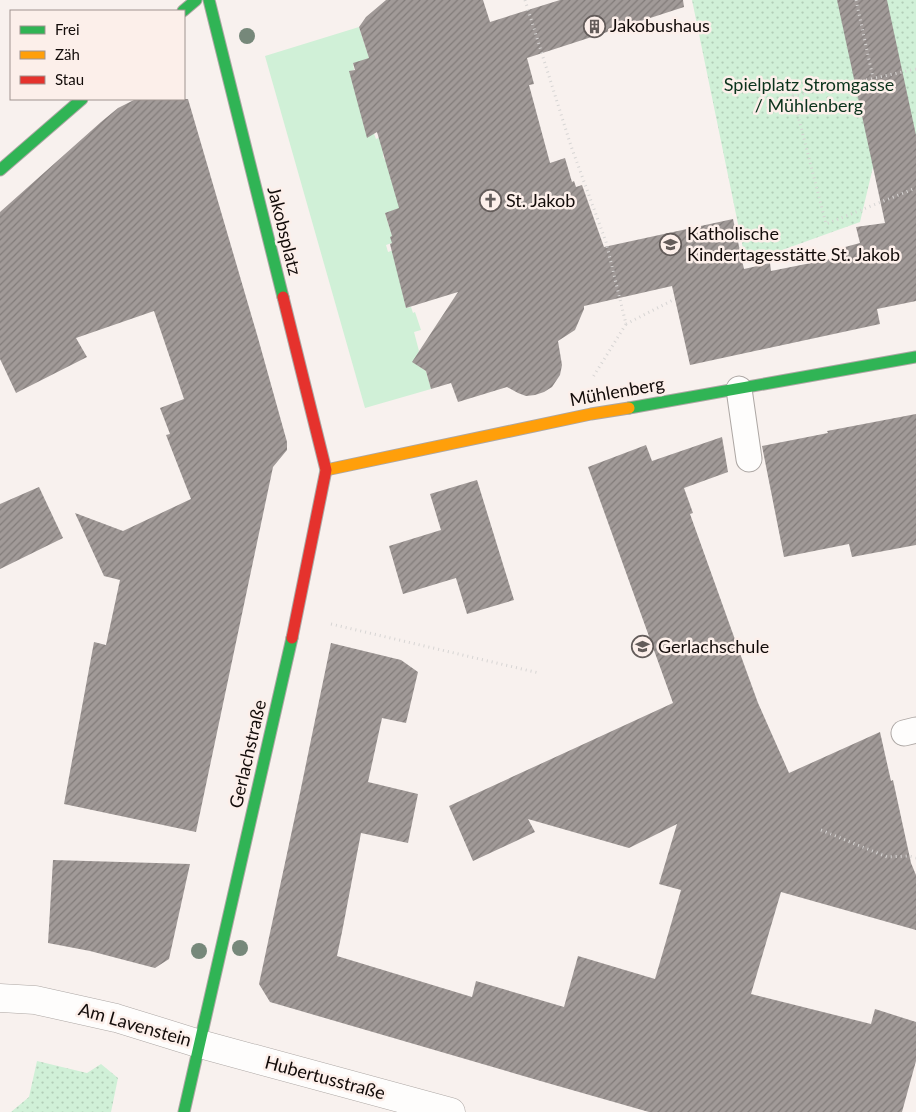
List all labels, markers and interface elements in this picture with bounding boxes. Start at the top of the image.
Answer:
legend [10,10,185,100]
building icon: Jakobushaus [582,14,606,38]
place label: Jakobushaus [610,14,710,36]
text: Frei [55,20,80,38]
text: Zäh [55,45,80,63]
text: Stau [55,70,84,88]
park label: Spielplatz Stromgasse / Mühlenberg [724,73,894,116]
street label: Jakobsplatz [263,184,307,277]
church icon: St. Jakob [478,189,502,213]
place label: St. Jakob [506,189,575,211]
place label: Katholische Kindertagesstätte St. Jakob [687,222,900,265]
school or university icon: Katholische Kindertagesstätte St. Jakob [659,232,683,256]
street label: Mühlenberg [568,372,666,410]
school or university icon: Gerlachschule [630,635,654,659]
place label: Gerlachschule [658,635,769,657]
street label: Gerlachstraße [224,697,270,810]
street label: Am Lavenstein [76,997,194,1051]
street label: Hubertusstraße [263,1050,388,1104]

